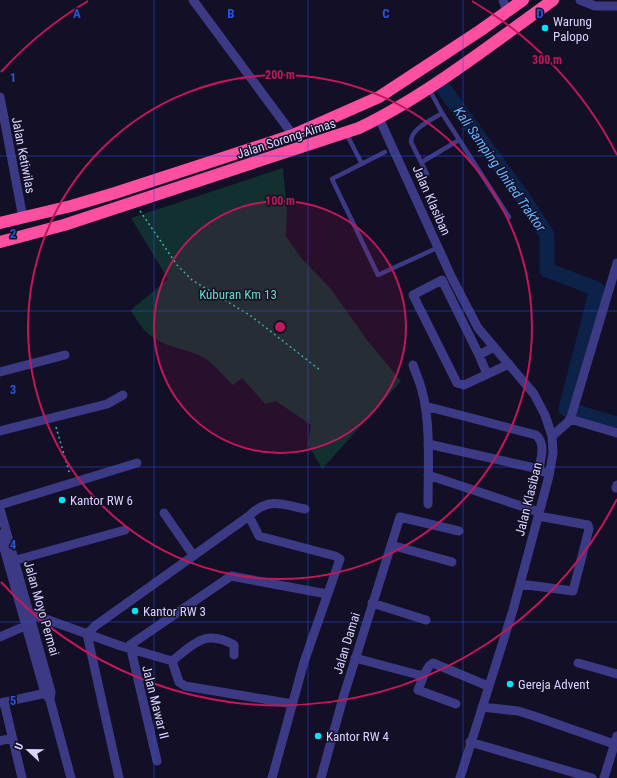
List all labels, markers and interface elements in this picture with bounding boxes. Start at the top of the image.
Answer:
text: A [73,6,81,21]
text: B [227,6,235,21]
text: C [382,6,390,21]
text: D [536,6,544,21]
place label: Warung Palopo [553,14,592,44]
marker: Warung Palopo [540,23,550,33]
text: 300 m [532,53,562,67]
text: 200 m [265,68,295,82]
text: 1 [10,70,16,85]
water label: Kali Samping United Traktor [451,104,550,235]
street label: Jalan Sorong-Aimas [235,115,338,162]
street label: Jalan Ketiwilas [9,116,38,195]
street label: Jalan Klasiban [409,163,454,238]
text: 100 m [265,194,295,208]
text: 2 [10,226,17,241]
park label: Kuburan Km 13 [199,287,277,302]
centre of rings [273,320,287,334]
text: 3 [10,382,16,397]
street label: Jalan Klasiban [512,461,545,537]
place label: Kantor RW 6 [70,493,133,508]
marker: Kantor RW 6 [57,495,67,505]
text: 4 [10,537,17,552]
street label: Jalan Moyo Permai [21,559,62,657]
place label: Kantor RW 3 [143,604,206,619]
marker: Kantor RW 3 [130,606,140,616]
street label: Jalan Damai [330,611,363,676]
street label: Jalan Mawar II [139,664,172,740]
place label: Gereja Advent [518,677,590,692]
marker: Gereja Advent [505,679,515,689]
text: 5 [10,693,17,708]
place label: Kantor RW 4 [326,729,390,744]
north arrow [8,730,48,770]
marker: Kantor RW 4 [313,731,323,741]
text: U [12,741,26,752]

